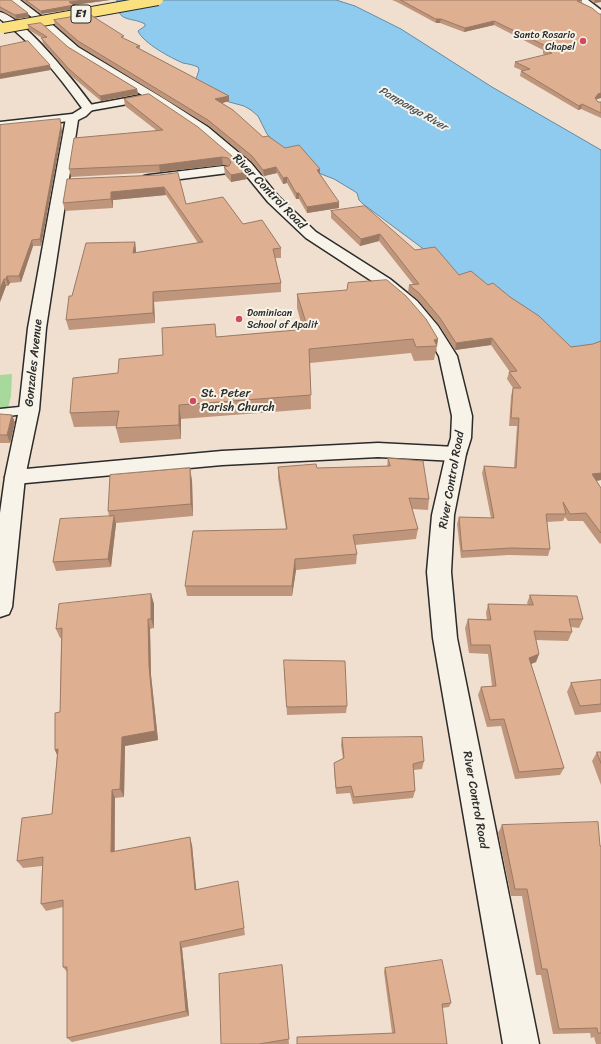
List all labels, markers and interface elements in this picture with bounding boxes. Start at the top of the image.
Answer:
road number: E1 [71,5,91,23]
place label: Santo Rosario Chapel [514,29,575,52]
marker: Santo Rosario Chapel [578,36,588,46]
water label: Pampanga River [376,84,450,134]
street label: River Control Road [229,151,309,233]
place label: Dominican School of Apalit [247,307,318,330]
marker: Dominican School of Apalit [234,314,244,324]
street label: Gonzales Avenue [22,319,46,407]
place label: St. Peter Parish Church [201,387,275,415]
marker: St. Peter Parish Church [188,396,198,406]
street label: River Control Road [436,430,468,530]
street label: River Control Road [459,750,491,850]

